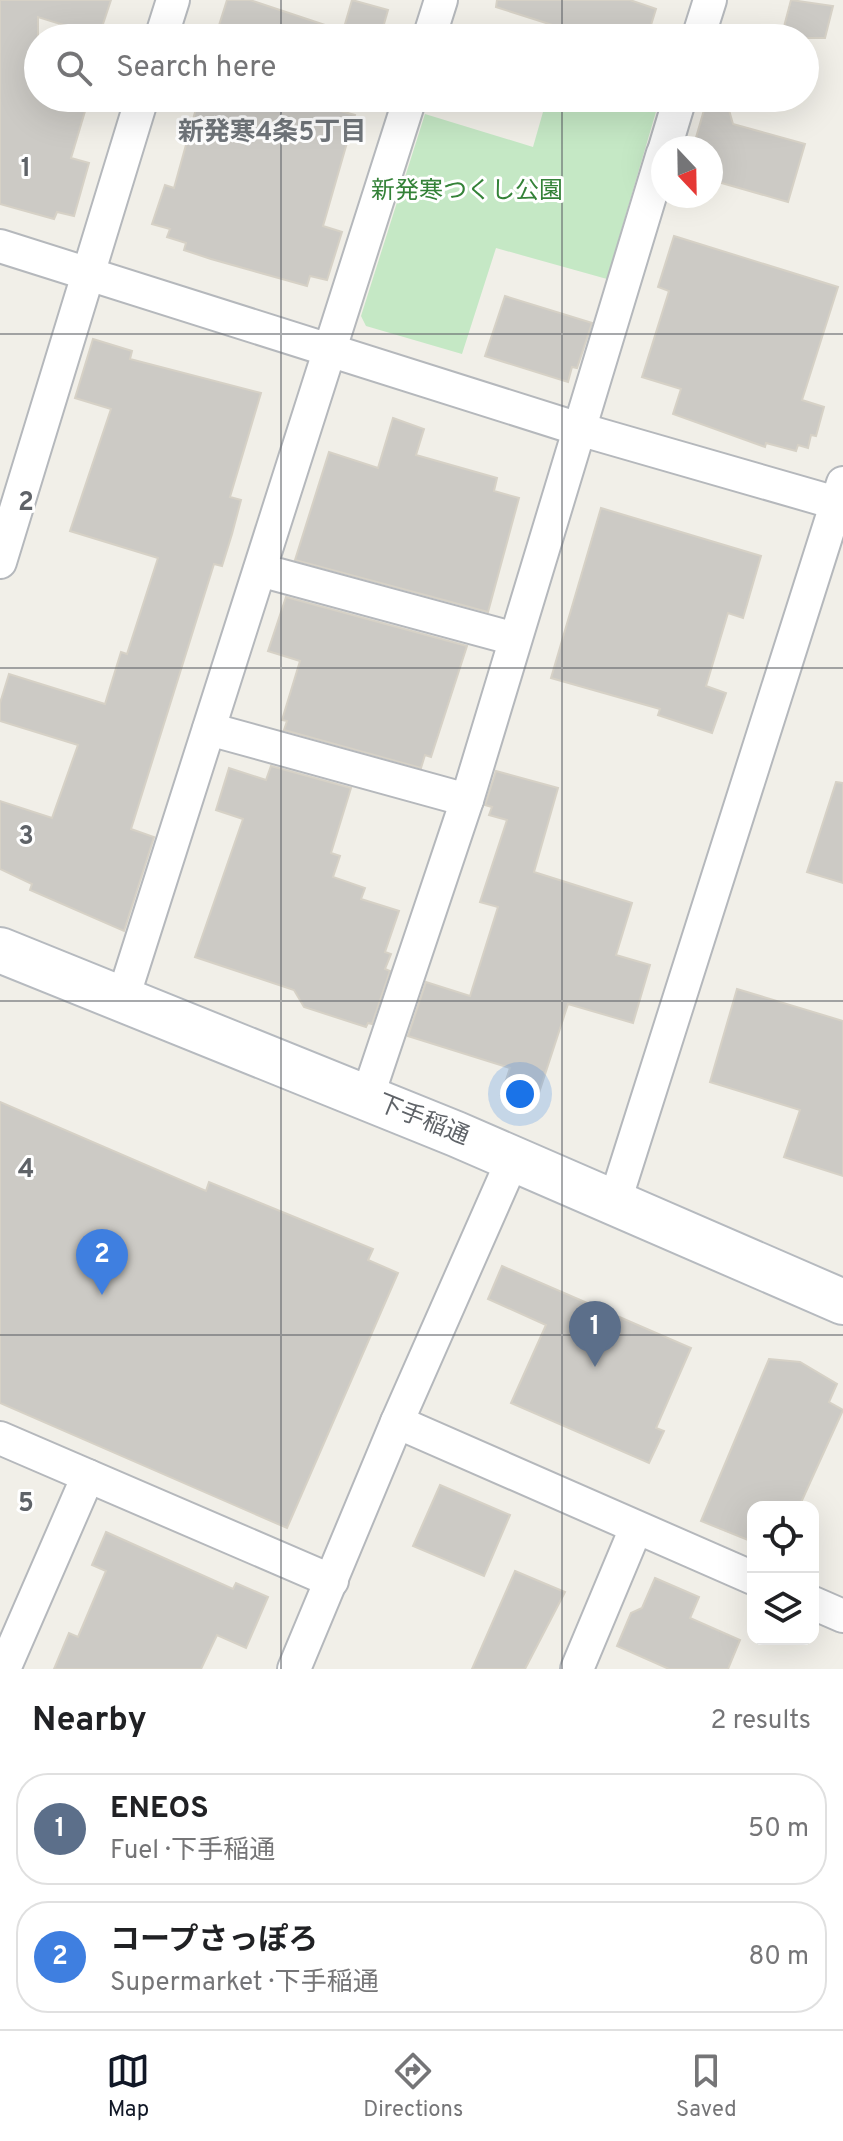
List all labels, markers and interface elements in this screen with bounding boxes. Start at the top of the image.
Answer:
search box [24,24,819,112]
icon: search [52,46,96,90]
text: Search here [116,50,276,87]
district label: 新発寒4条5丁目 [178,117,366,150]
north arrow [651,136,723,208]
text: 1 [21,153,31,186]
park label: 新発寒つくし公園 [371,177,563,207]
text: 2 [18,487,34,520]
text: 3 [18,821,34,854]
your location [500,1074,540,1114]
street label: 下手稲通 [373,1089,473,1153]
text: 4 [18,1154,34,1187]
pin: 2 [76,1229,128,1295]
pin: 1 [569,1301,621,1367]
text: 5 [18,1488,34,1521]
map controls [747,1501,819,1645]
button: locate [747,1501,819,1573]
button: layers [747,1573,819,1645]
text: Nearby [32,1700,147,1743]
text: 2 results [711,1705,811,1738]
text: ENEOS [110,1791,209,1828]
text: 1 [55,1813,65,1846]
text: 50 m [748,1813,809,1846]
text: Fuel · 下手稲通 [110,1835,275,1868]
text: コープさっぽろ [110,1923,318,1960]
text: 2 [52,1941,68,1974]
text: 80 m [749,1941,809,1974]
text: Supermarket · 下手稲通 [110,1967,379,2000]
tab: Map [106,2049,150,2124]
tab: Directions [363,2049,463,2124]
tab: Saved [676,2049,737,2124]

